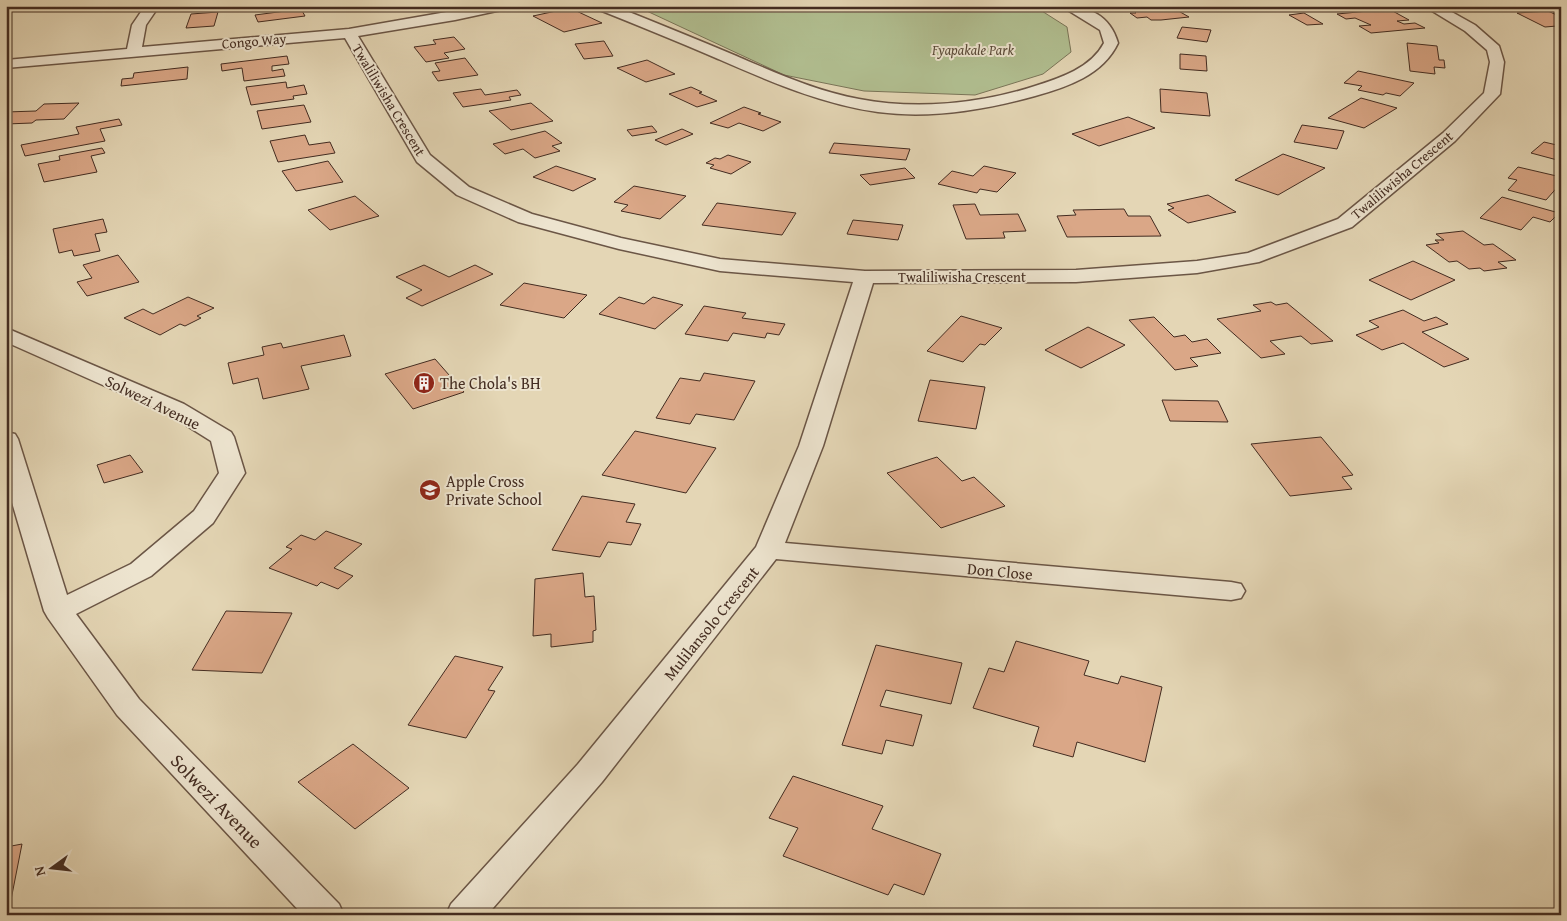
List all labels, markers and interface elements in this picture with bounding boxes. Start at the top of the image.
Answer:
street label: Congo Way [221,28,287,54]
street label: Twaliliwisha Crescent [348,40,431,160]
park label: Fyapakale Park [931,40,1014,60]
street label: Twaliliwisha Crescent [1347,126,1457,224]
street label: Twaliliwisha Crescent [898,267,1026,287]
street label: Solwezi Avenue [101,369,205,435]
building icon: The Chola's BH [412,371,436,395]
place label: The Chola's BH [440,371,541,395]
place label: Apple Cross Private School [446,469,543,511]
school or university icon: Apple Cross Private School [418,478,442,502]
street label: Don Close [966,556,1034,586]
street label: Mulilansolo Crescent [657,561,765,685]
street label: Solwezi Avenue [164,747,270,855]
north arrow [28,844,78,894]
text: N [28,864,50,878]

